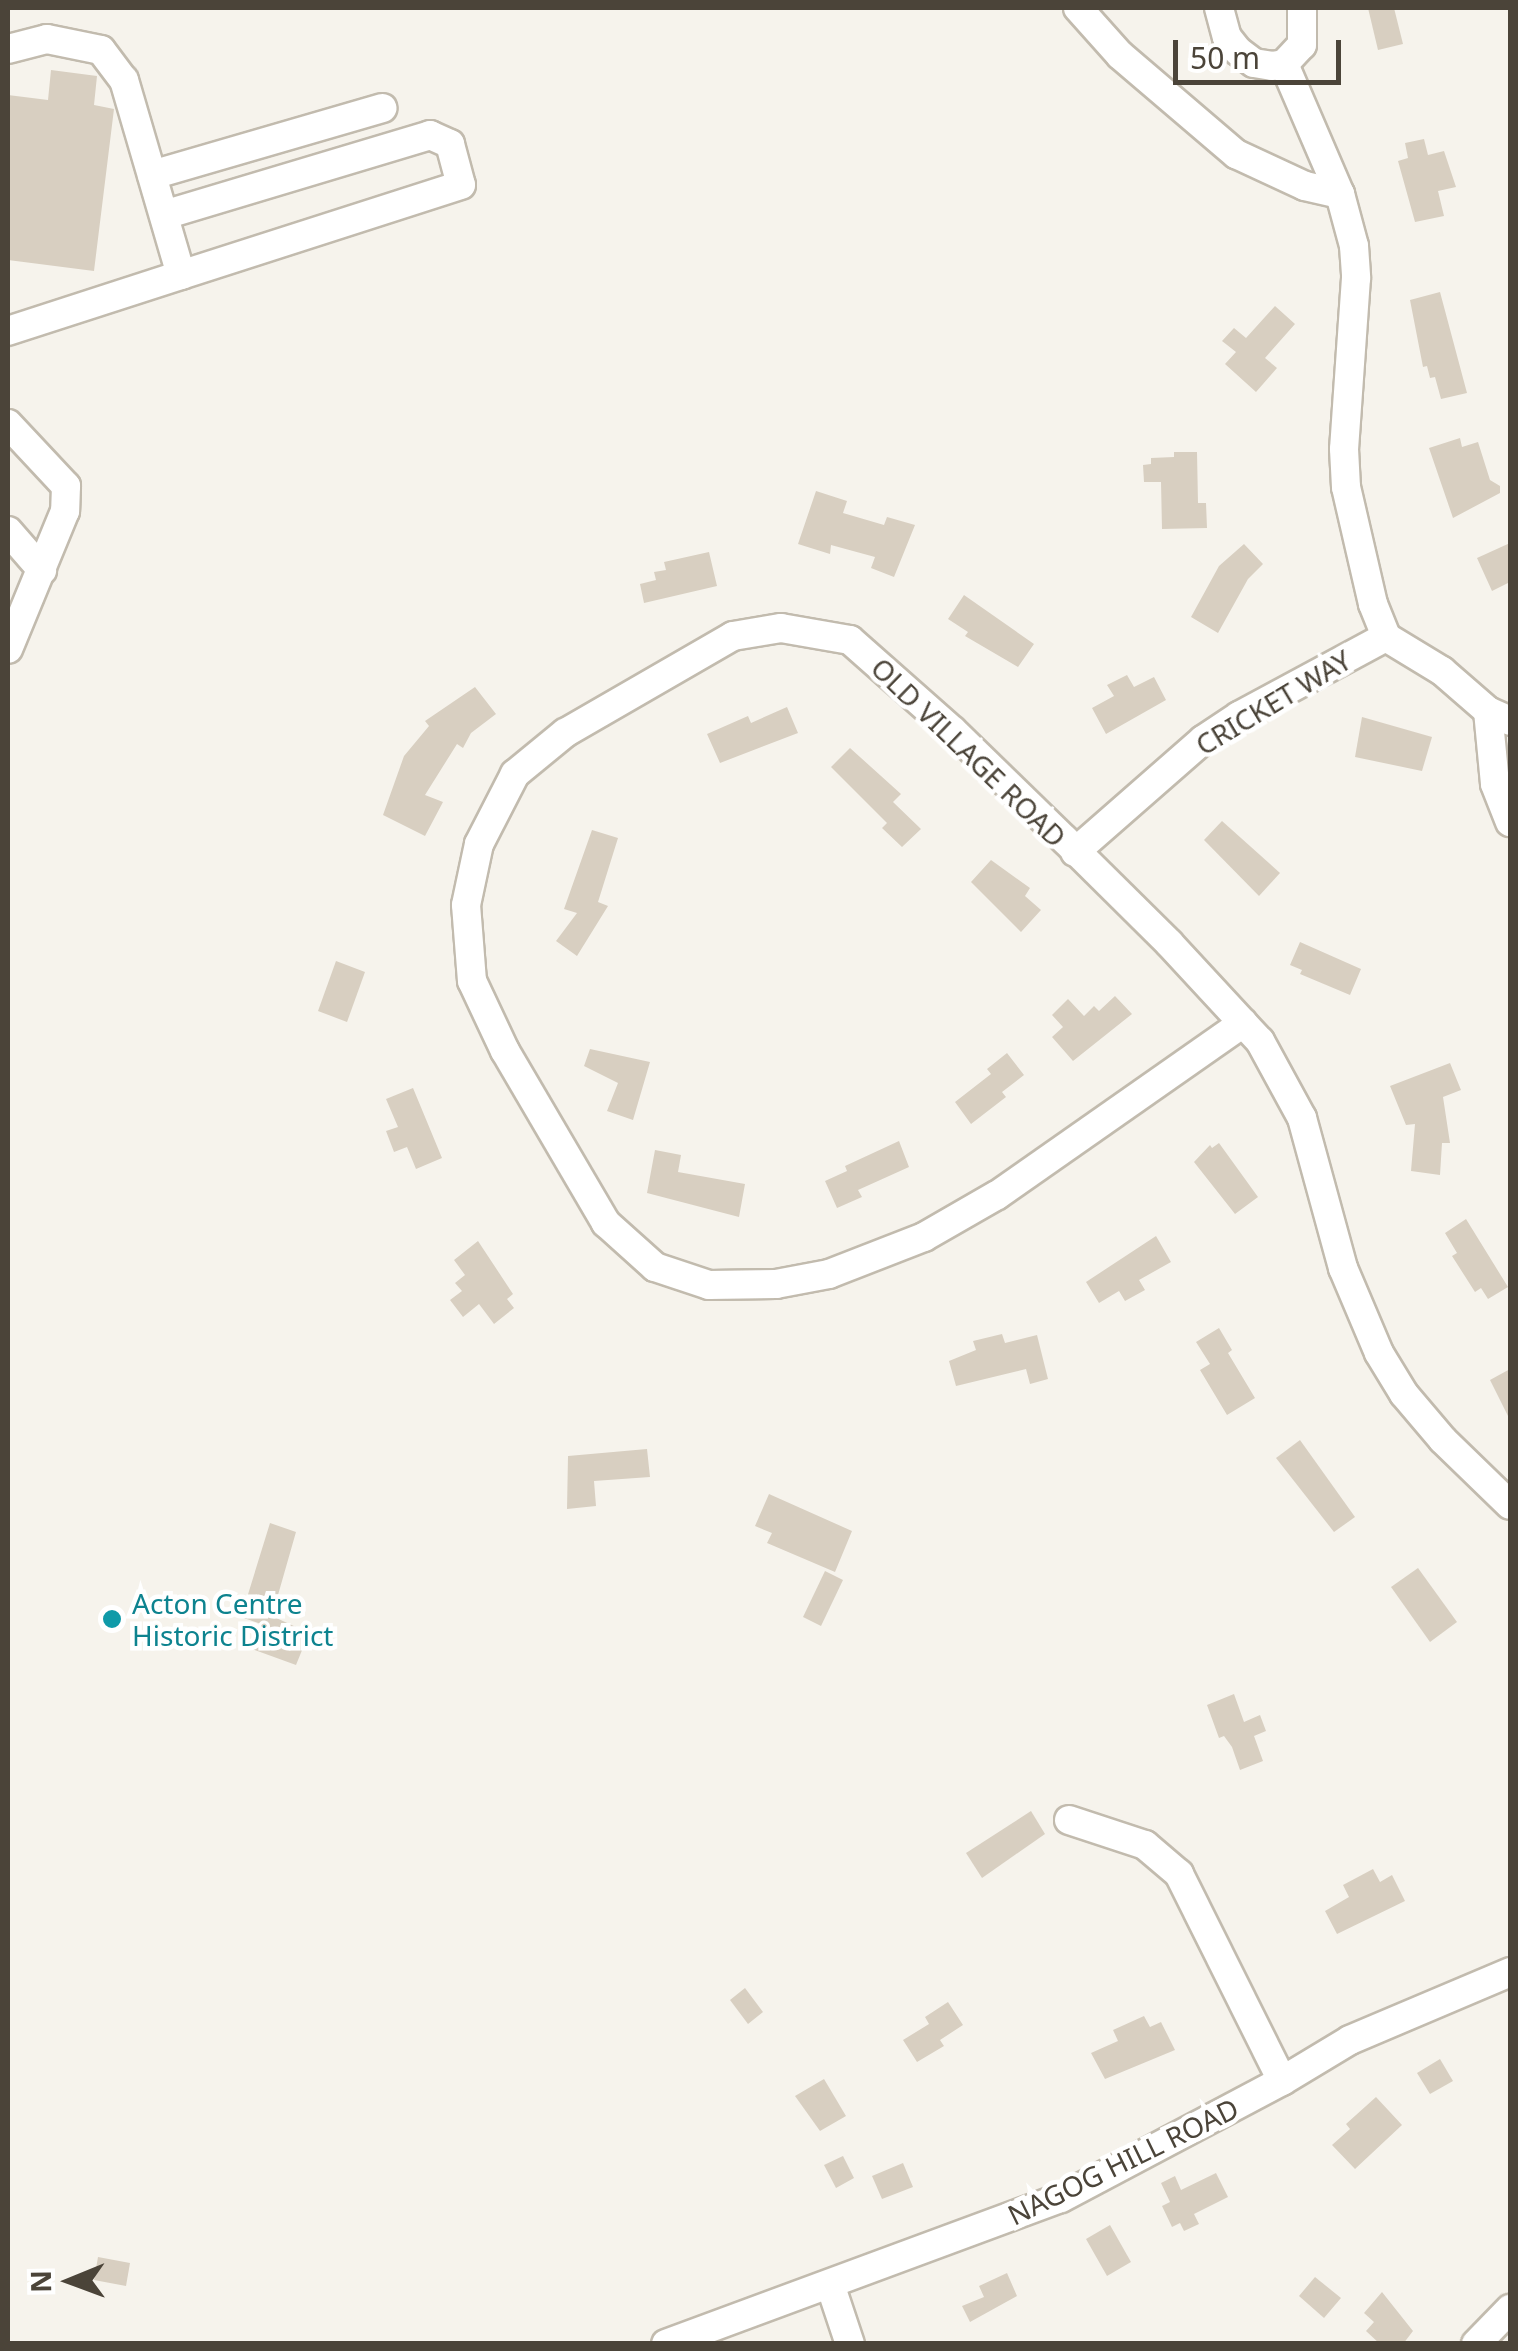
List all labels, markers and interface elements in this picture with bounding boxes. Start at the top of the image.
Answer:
scale bar [1178,20,1346,82]
text: 50 m [1190,37,1260,78]
street label: CRICKET WAY [1189,643,1357,761]
street label: OLD VILLAGE ROAD [865,650,1073,854]
place label: Acton Centre Historic District [132,1586,333,1652]
marker: Acton Centre Historic District [101,1608,123,1630]
street label: NAGOG HILL ROAD [1002,2091,1244,2231]
north arrow [20,2231,120,2331]
text: N [21,2270,59,2293]

